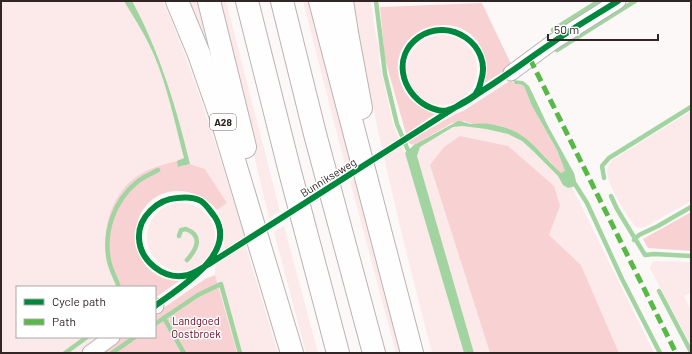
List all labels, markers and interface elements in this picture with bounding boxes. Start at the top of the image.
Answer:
scale bar [548,16,658,42]
text: 50 m [554,22,579,36]
road number: A28 [210,114,236,130]
street label: Bunnikseweg [298,155,358,199]
legend [16,286,156,338]
text: Cycle path [52,294,106,308]
text: Path [52,314,76,328]
park label: Landgoed Oostbroek [171,314,221,340]

